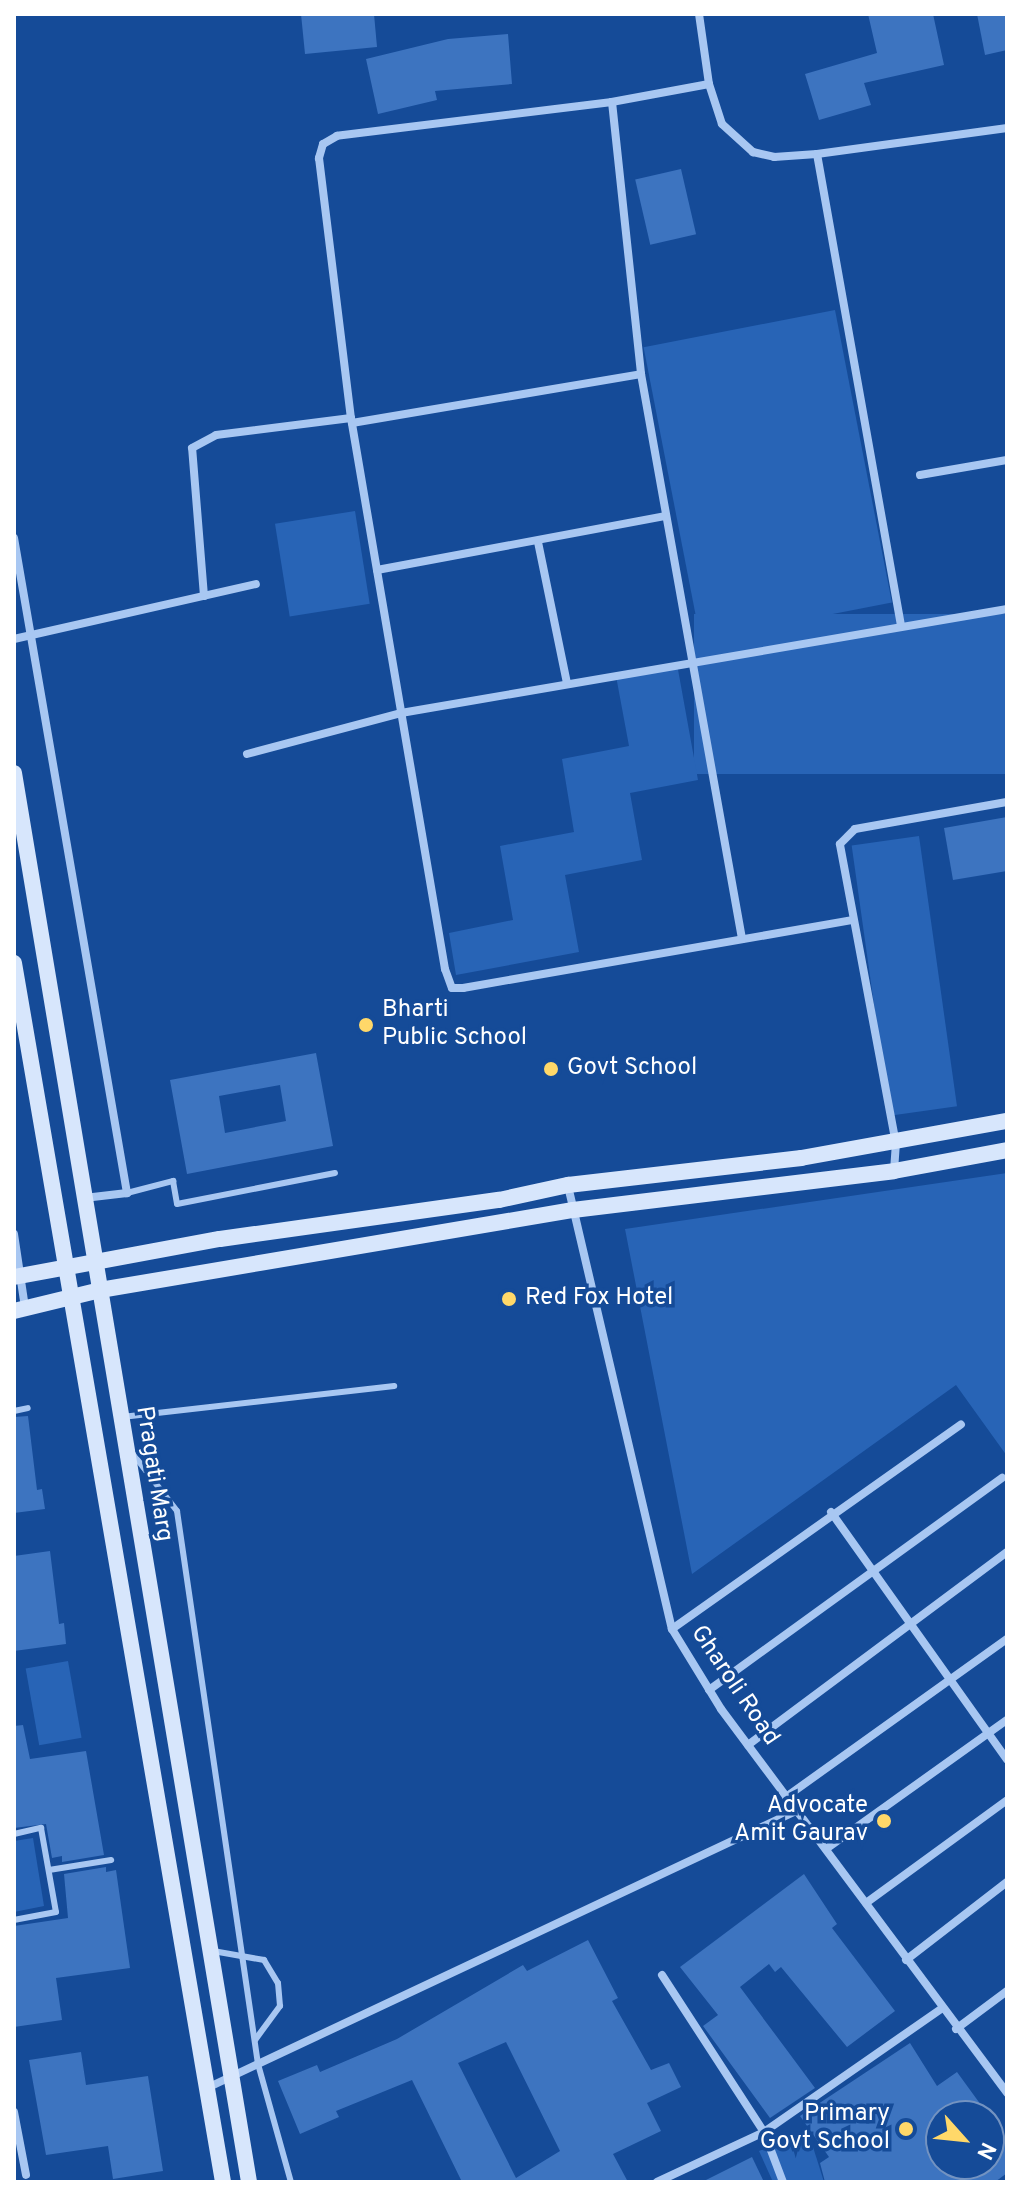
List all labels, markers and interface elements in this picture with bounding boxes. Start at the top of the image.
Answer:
place label: Bharti Public School [382,997,527,1053]
marker: Bharti Public School [357,1016,375,1034]
place label: Govt School [567,1055,697,1083]
marker: Govt School [542,1060,560,1078]
place label: Red Fox Hotel [525,1285,673,1313]
marker: Red Fox Hotel [500,1290,518,1308]
street label: Pragati Marg [128,1404,178,1544]
street label: Gharoli Road [683,1620,785,1752]
place label: Advocate Amit Gaurav [734,1793,868,1849]
marker: Advocate Amit Gaurav [875,1812,893,1830]
north arrow [925,2100,1005,2180]
place label: Primary Govt School [760,2101,890,2157]
marker: Primary Govt School [897,2120,915,2138]
text: N [969,2137,1001,2163]

